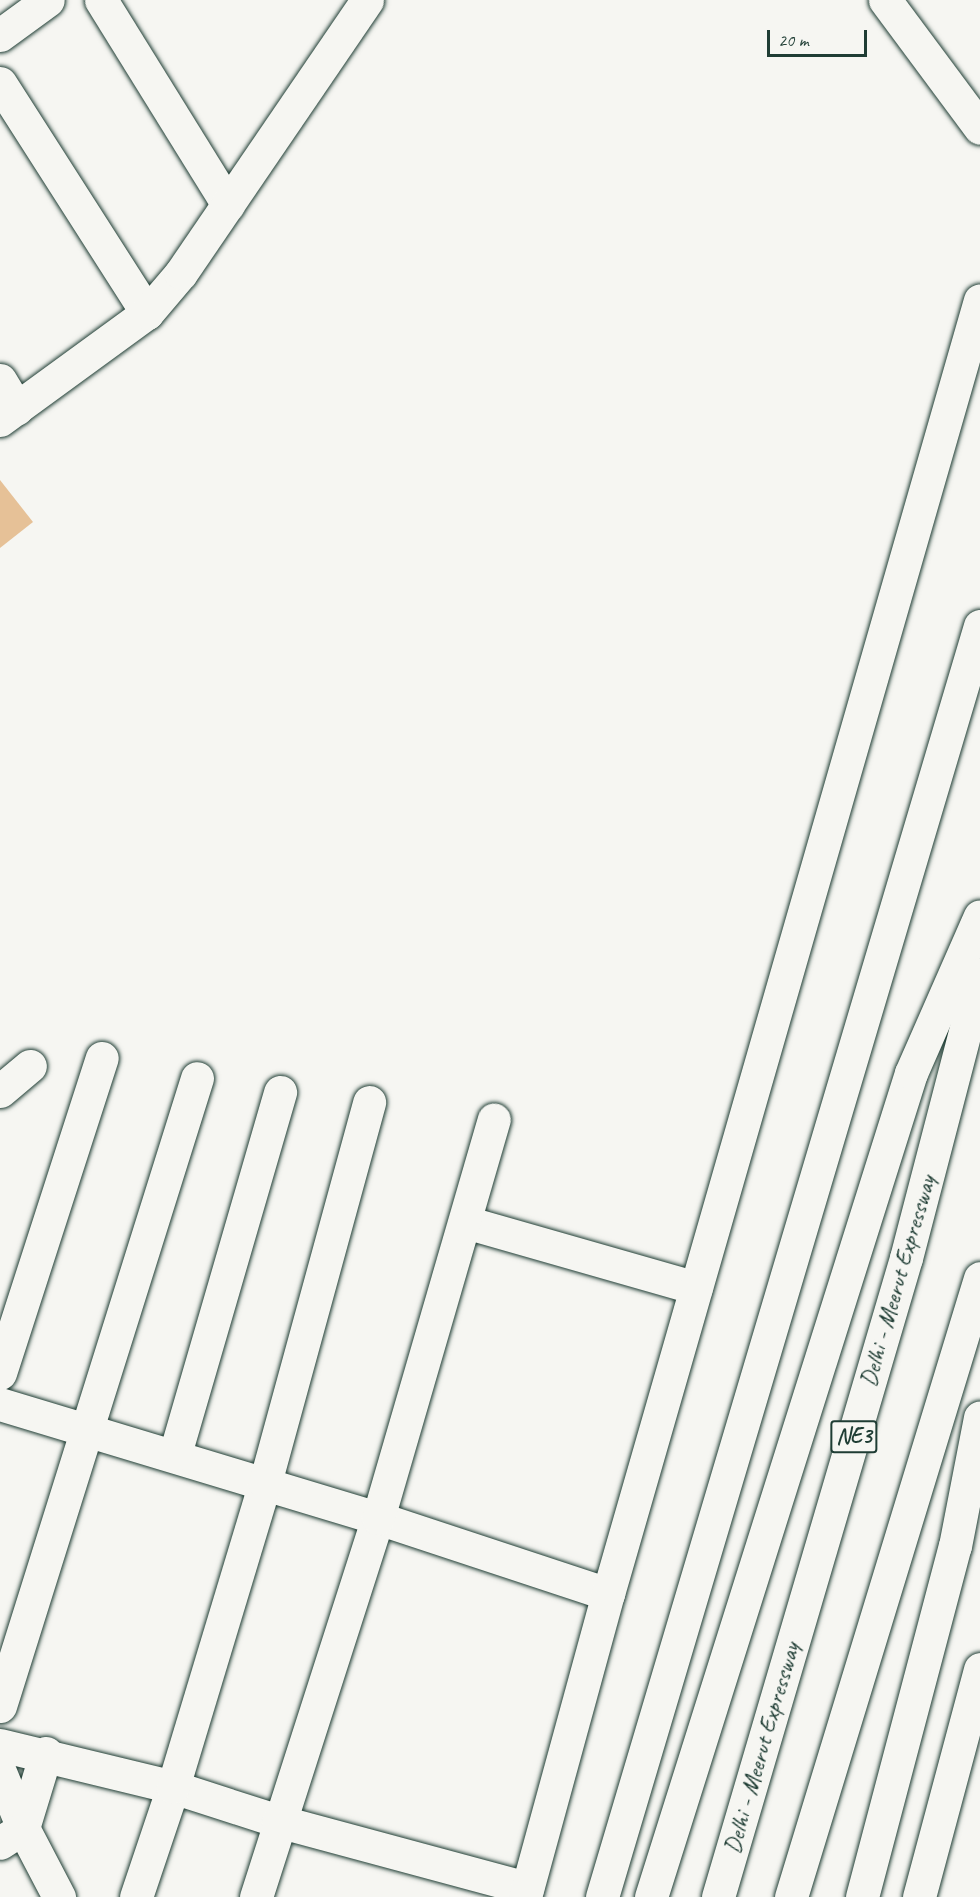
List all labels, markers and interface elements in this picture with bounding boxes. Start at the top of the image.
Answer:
scale bar [770,18,870,56]
text: 20 m [778,29,809,51]
street label: Delhi - Meerut Expressway [854,1172,942,1390]
road number: NE3 [830,1418,878,1456]
street label: Delhi - Meerut Expressway [718,1639,806,1857]

